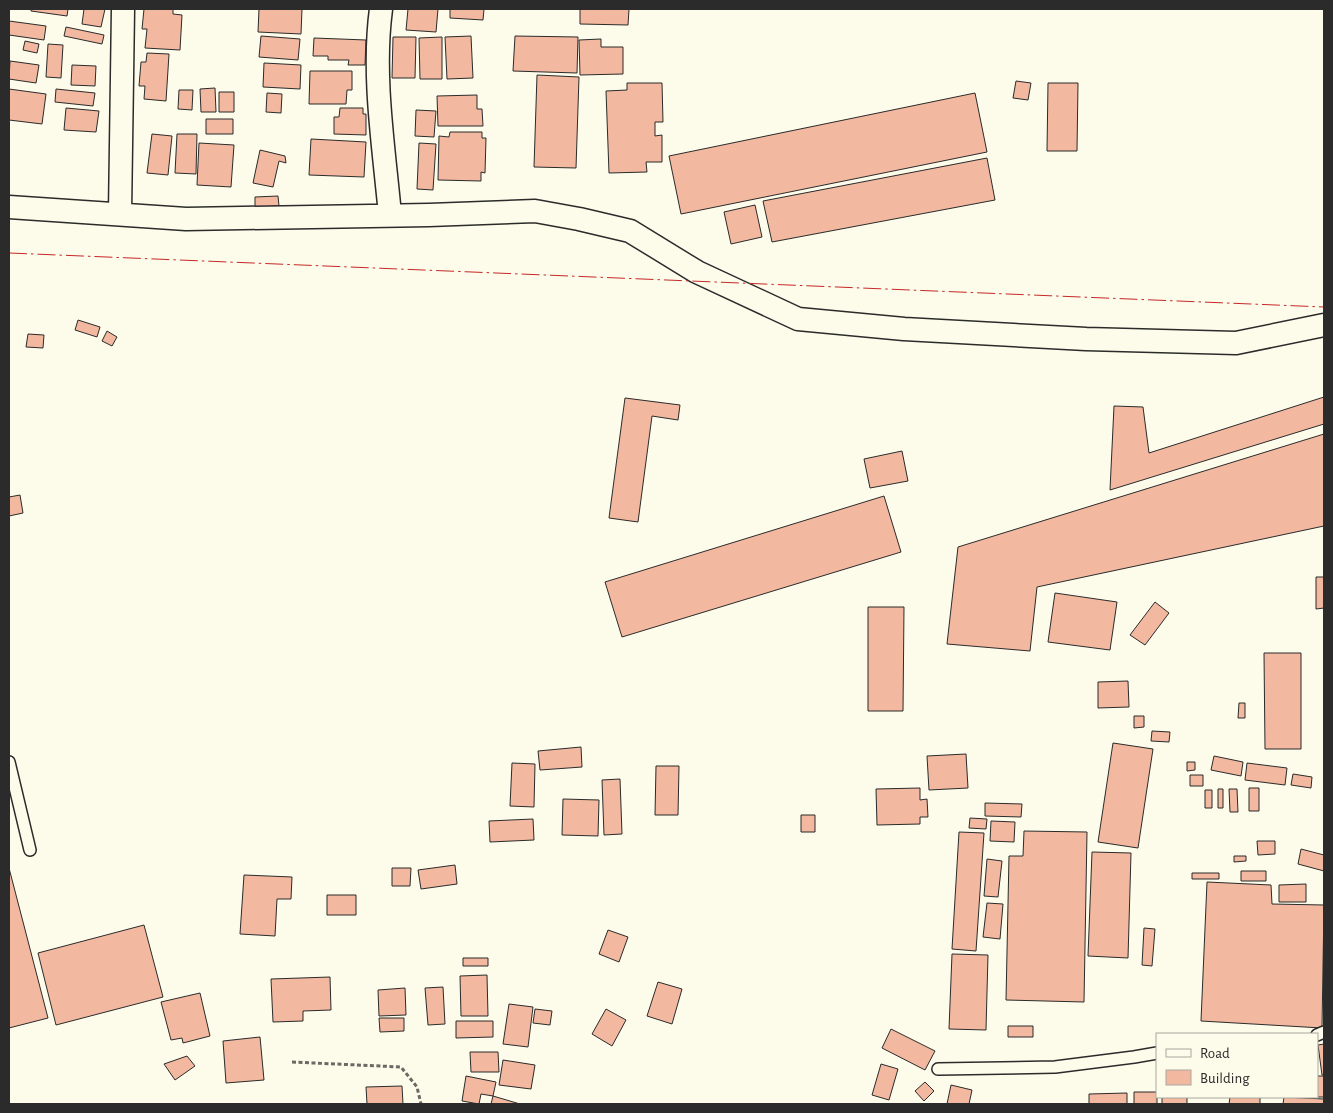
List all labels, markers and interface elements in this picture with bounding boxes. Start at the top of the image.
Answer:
legend [1156,1033,1318,1098]
text: Road [1200,1046,1230,1061]
text: Building [1200,1071,1250,1086]

